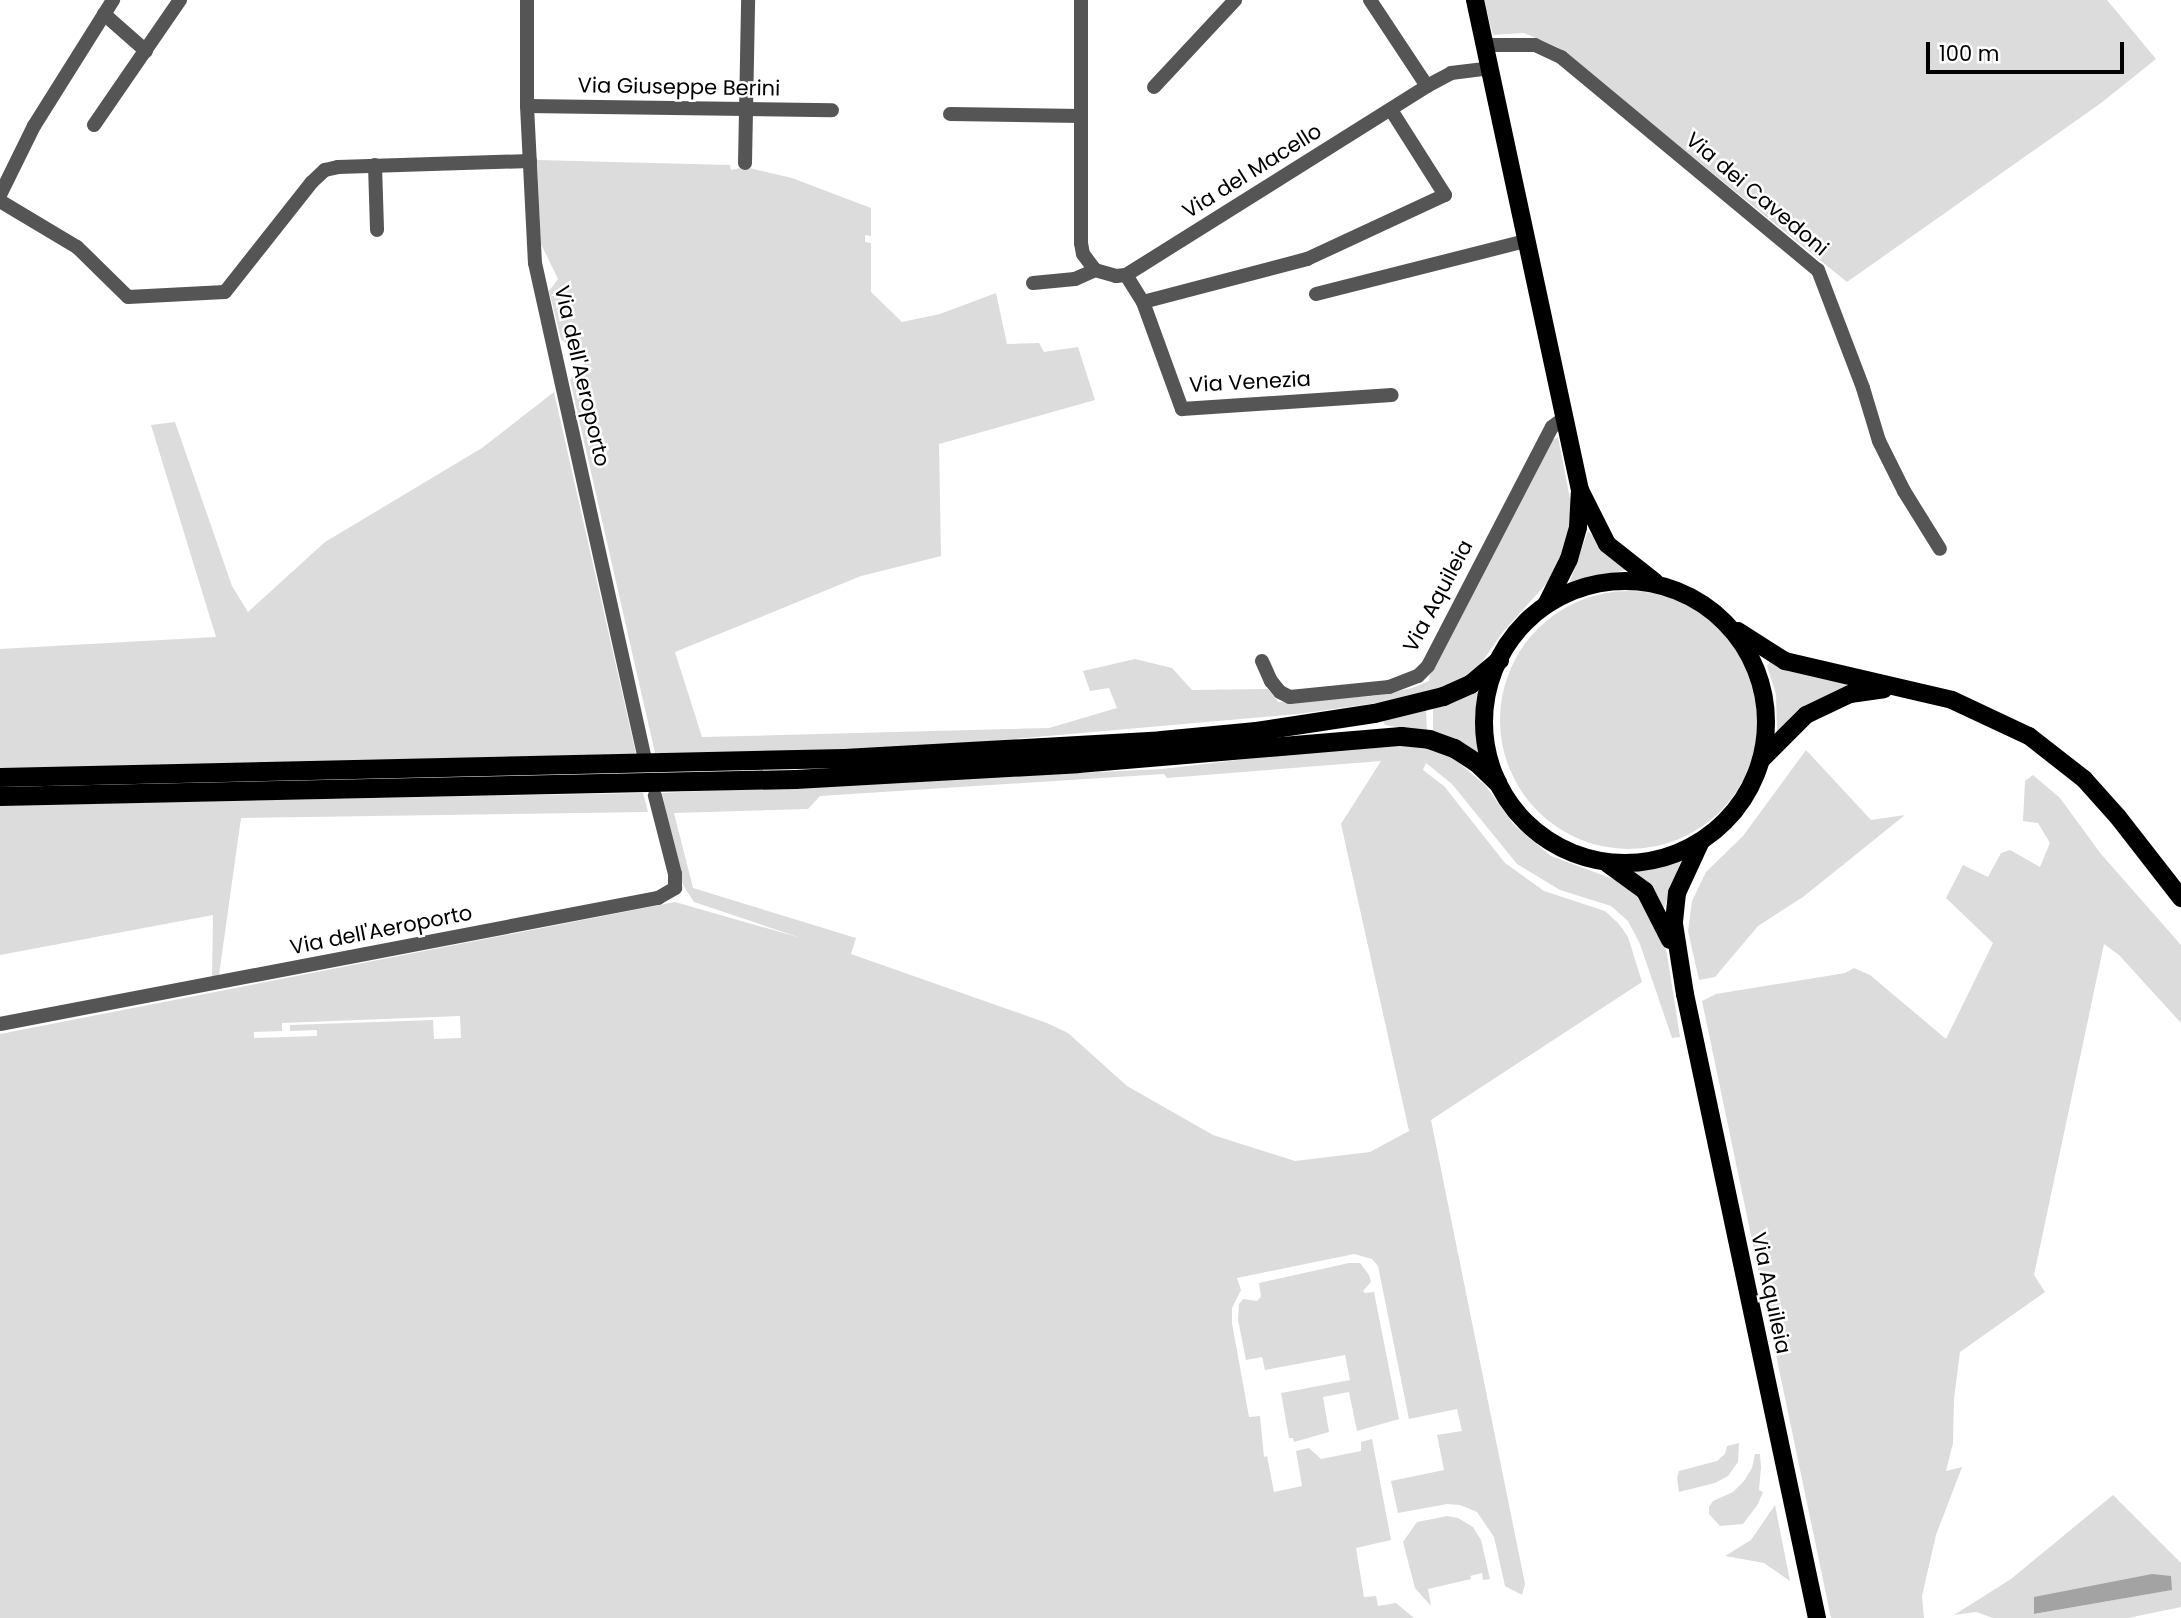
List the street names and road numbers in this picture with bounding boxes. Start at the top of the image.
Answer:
street label: Via Giuseppe Berini [577,73,781,101]
street label: Via del Macello [1178,118,1326,224]
street label: Via dei Cavedoni [1680,127,1834,261]
street label: Via dell'Aeroporto [549,283,615,469]
street label: Via Venezia [1189,366,1311,398]
street label: Via Aquileia [1398,535,1478,657]
street label: Via dell'Aeroporto [288,900,474,960]
street label: Via Aquileia [1746,1230,1796,1356]

